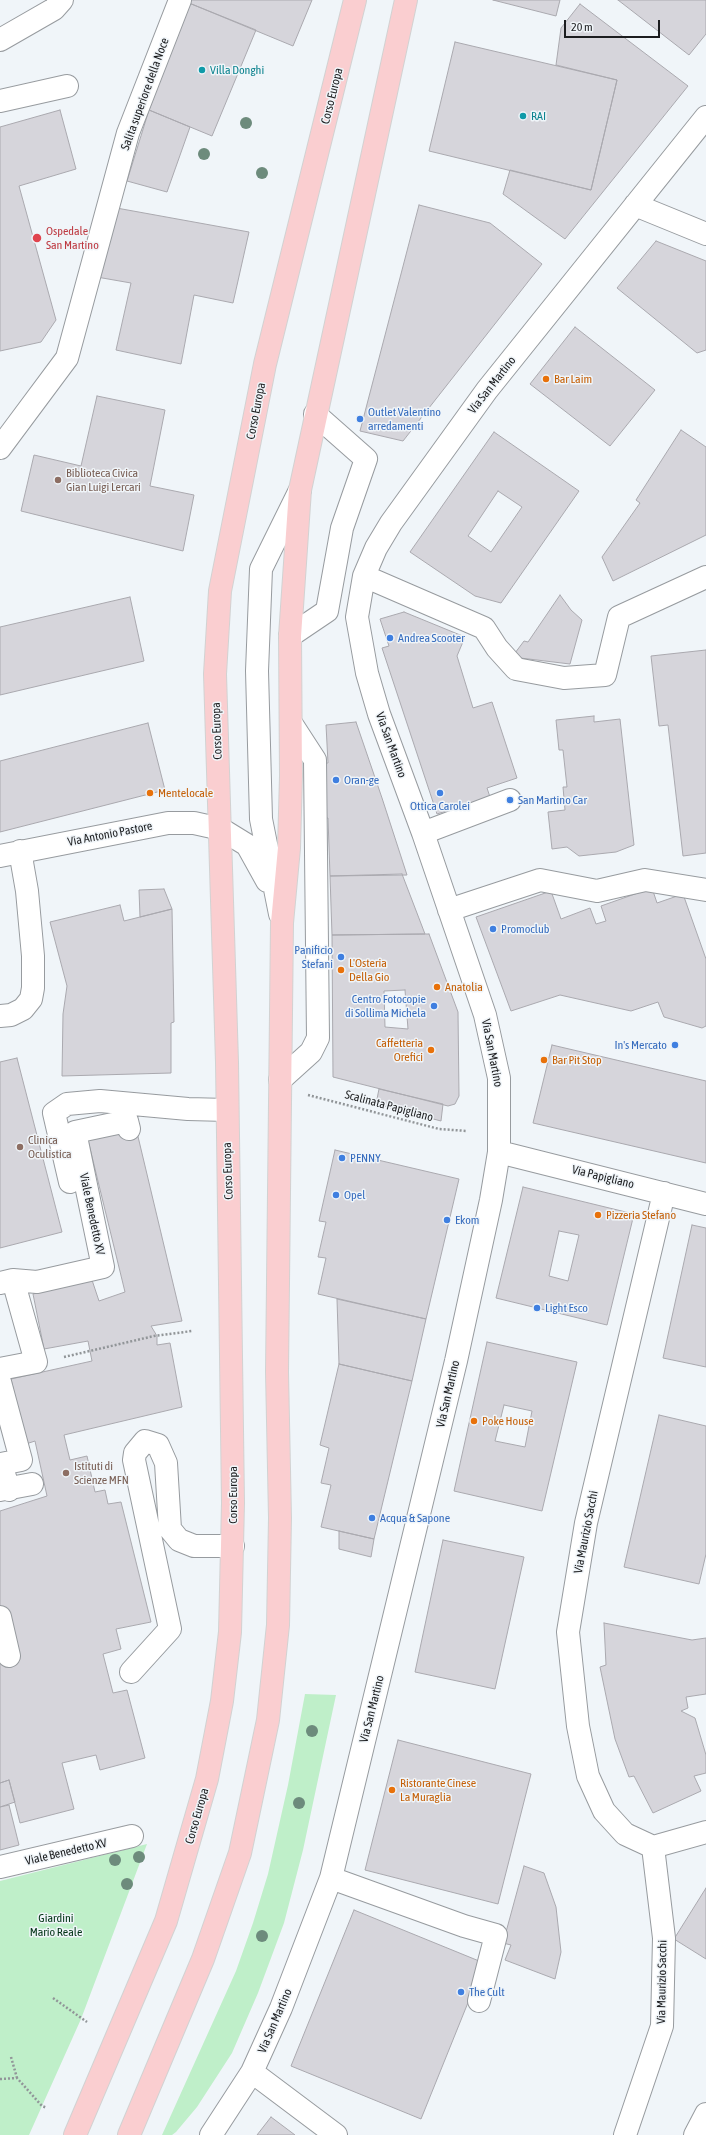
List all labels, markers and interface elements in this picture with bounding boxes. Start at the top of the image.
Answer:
scale bar [566,12,662,38]
text: 20 m [571,20,593,34]
street label: Salita superiore della Noce [118,36,172,152]
place label: Villa Donghi [210,63,264,77]
marker: Villa Donghi [197,65,207,75]
street label: Corso Europa [318,66,346,126]
place label: RAI [531,109,546,123]
marker: RAI [518,111,528,121]
place label: Ospedale San Martino [46,224,99,252]
marker: Ospedale San Martino [31,232,43,244]
street label: Via San Martino [465,354,519,416]
place label: Bar Laim [554,372,592,386]
marker: Bar Laim [541,374,551,384]
street label: Corso Europa [243,381,269,441]
place label: Outlet Valentino arredamenti [368,405,441,433]
marker: Outlet Valentino arredamenti [355,414,365,424]
place label: Biblioteca Civica Gian Luigi Lercari [66,466,141,494]
marker: Biblioteca Civica Gian Luigi Lercari [53,475,63,485]
place label: Andrea Scooter [398,631,465,645]
marker: Andrea Scooter [385,633,395,643]
street label: Corso Europa [209,702,225,760]
street label: Via San Martino [372,710,410,780]
place label: Oran-ge [344,773,379,787]
marker: Oran-ge [331,775,341,785]
place label: Mentelocale [158,786,213,800]
marker: Mentelocale [145,788,155,798]
marker: Ottica Carolei [435,788,445,798]
place label: San Martino Car [518,793,587,807]
marker: San Martino Car [505,795,515,805]
place label: Ottica Carolei [410,799,470,813]
street label: Via Antonio Pastore [67,819,153,849]
place label: Promoclub [501,922,549,936]
marker: Promoclub [488,924,498,934]
place label: Panificio Stefani [294,943,333,971]
marker: Panificio Stefani [336,952,346,962]
place label: L'Osteria Della Gio [349,956,390,984]
marker: L'Osteria Della Gio [336,965,346,975]
place label: Anatolia [445,980,483,994]
marker: Anatolia [432,982,442,992]
place label: Centro Fotocopie di Sollima Michela [345,992,426,1020]
marker: Centro Fotocopie di Sollima Michela [429,1001,439,1011]
street label: Via San Martino [478,1018,506,1088]
place label: Caffetteria Orefici [376,1036,423,1064]
place label: In's Mercato [614,1038,667,1052]
marker: In's Mercato [670,1040,680,1050]
marker: Caffetteria Orefici [426,1045,436,1055]
place label: Bar Pit Stop [552,1053,602,1067]
marker: Bar Pit Stop [539,1055,549,1065]
street label: Scalinata Papigliano [343,1087,435,1125]
place label: Clinica Oculistica [28,1133,72,1161]
marker: Clinica Oculistica [15,1142,25,1152]
street label: Corso Europa [220,1142,236,1200]
place label: PENNY [350,1151,380,1165]
marker: PENNY [337,1153,347,1163]
street label: Via Papigliano [570,1162,636,1192]
street label: Viale Benedetto XV [76,1172,108,1256]
place label: Opel [344,1188,365,1202]
marker: Opel [331,1190,341,1200]
place label: Pizzeria Stefano [606,1208,676,1222]
marker: Pizzeria Stefano [593,1210,603,1220]
place label: Ekom [455,1213,479,1227]
marker: Ekom [442,1215,452,1225]
place label: Light Esco [545,1301,588,1315]
marker: Light Esco [532,1303,542,1313]
street label: Via San Martino [433,1359,463,1429]
place label: Poke House [482,1414,534,1428]
marker: Poke House [469,1416,479,1426]
place label: Istituti di Scienze MFN [74,1459,129,1487]
street label: Corso Europa [226,1466,240,1524]
marker: Istituti di Scienze MFN [61,1468,71,1478]
street label: Via Maurizio Sacchi [571,1489,601,1575]
place label: Acqua & Sapone [380,1511,450,1525]
marker: Acqua & Sapone [367,1513,377,1523]
street label: Via San Martino [357,1674,387,1744]
place label: Ristorante Cinese La Muraglia [400,1776,476,1804]
marker: Ristorante Cinese La Muraglia [387,1785,397,1795]
street label: Corso Europa [182,1786,212,1846]
street label: Viale Benedetto XV [24,1836,108,1868]
park label: Giardini Mario Reale [30,1911,82,1939]
street label: Via Maurizio Sacchi [654,1940,670,2024]
place label: The Cult [469,1985,505,1999]
street label: Via San Martino [255,1987,295,2055]
marker: The Cult [456,1987,466,1997]

